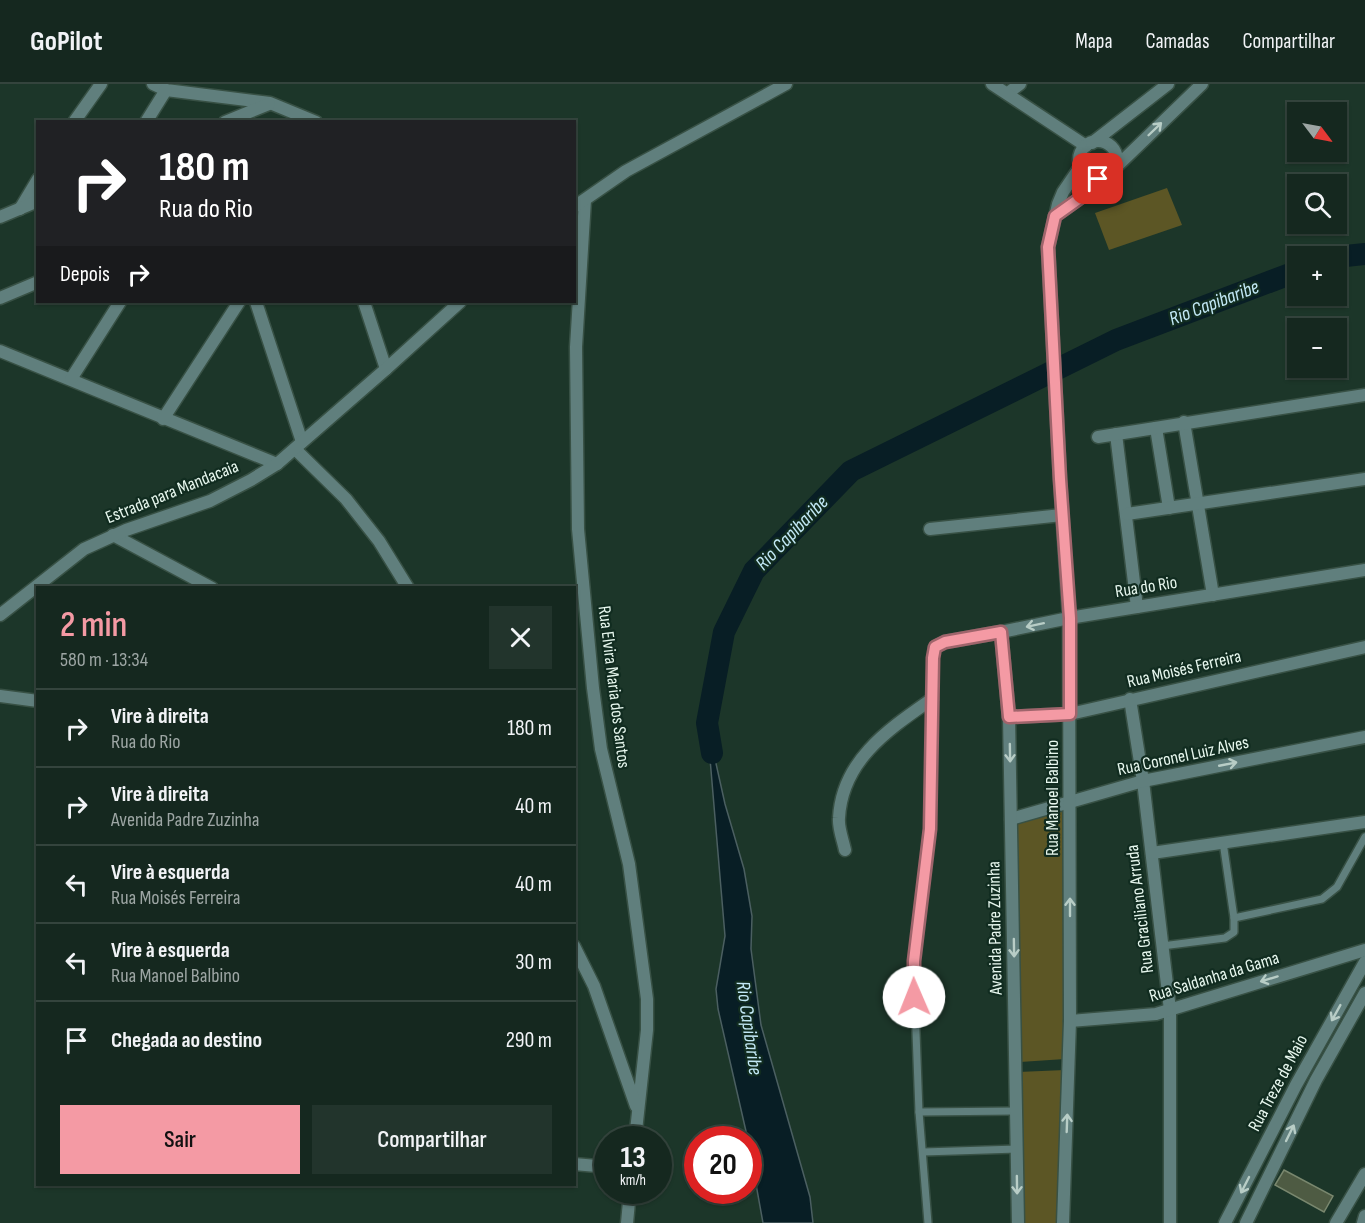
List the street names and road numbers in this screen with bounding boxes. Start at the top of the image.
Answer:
street label: Estrada para Mandacaia [102,456,242,528]
street label: Rua do Rio [1113,572,1179,602]
street label: Rua Elvira Maria dos Santos [594,605,634,769]
street label: Rua Moisés Ferreira [1125,646,1243,692]
street label: Rua Coronel Luiz Alves [1115,732,1251,780]
street label: Rua Manoel Balbino [1042,740,1063,856]
street label: Rua Graciliano Arruda [1122,843,1158,974]
street label: Avenida Padre Zuzinha [983,861,1007,996]
street label: Rua Saldanha da Gama [1146,947,1282,1007]
street label: Rua Treze de Maio [1244,1031,1312,1135]

